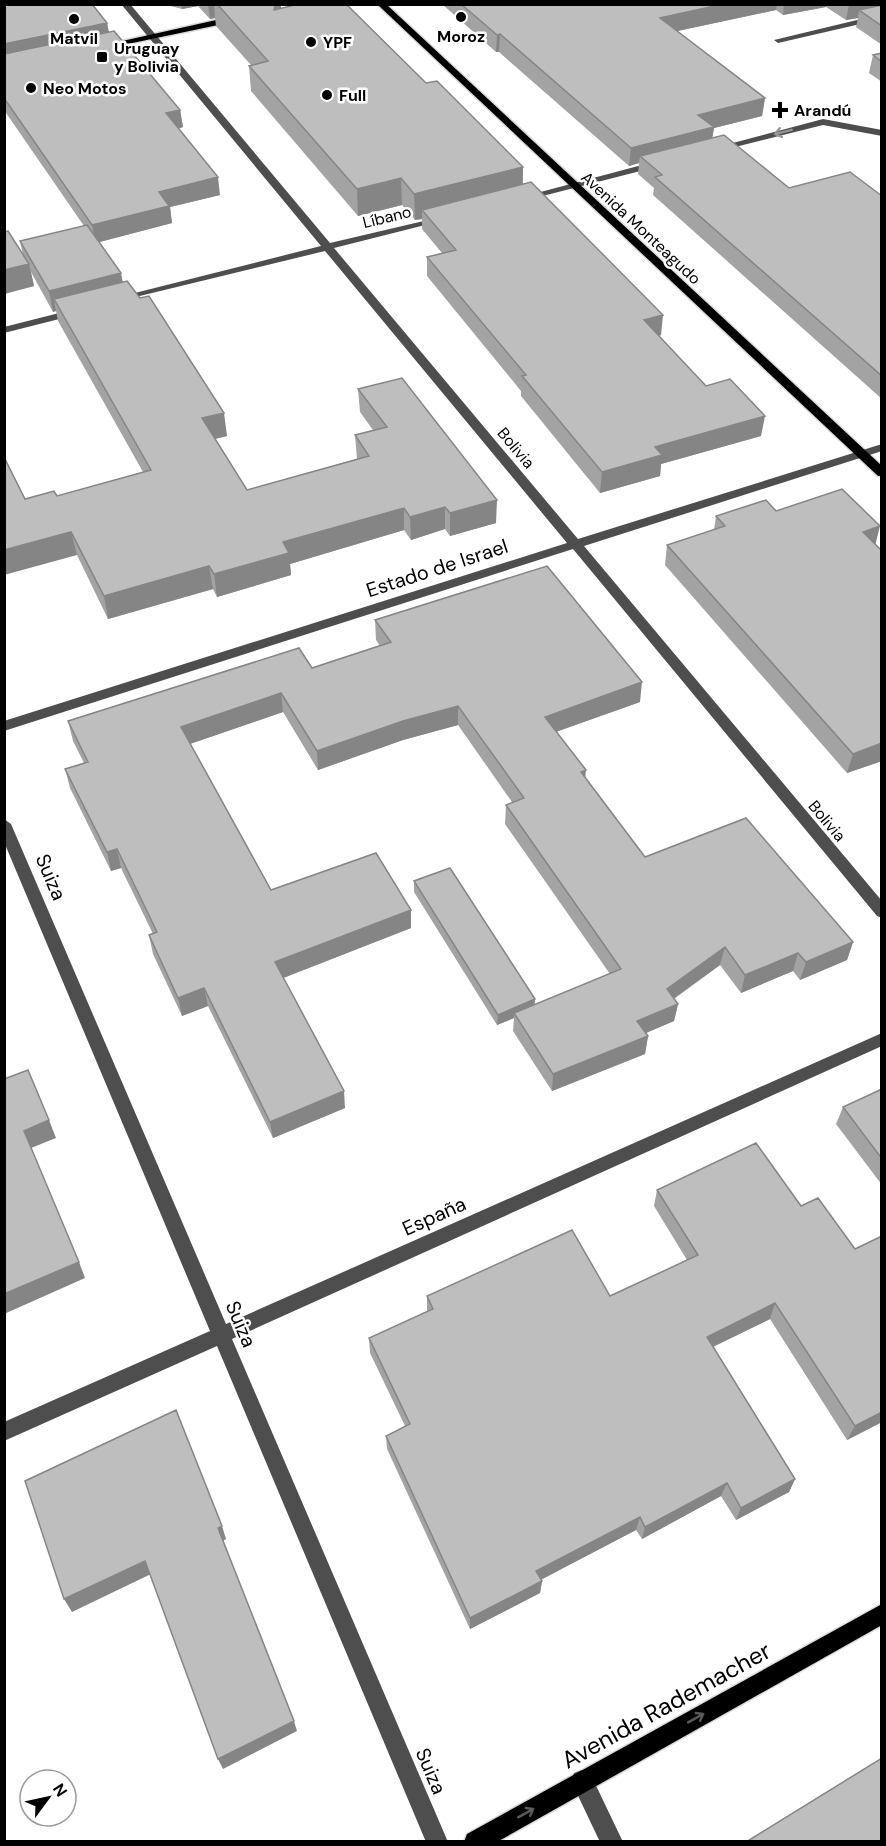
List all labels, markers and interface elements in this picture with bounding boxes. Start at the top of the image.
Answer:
marker: Moroz [454,10,468,24]
marker: Matvil [67,12,81,26]
place label: Moroz [437,26,485,47]
place label: Matvil [50,28,98,49]
place label: YPF [323,32,352,53]
marker: YPF [304,35,318,49]
place label: Uruguay y Bolivia [114,38,180,77]
marker: Uruguay y Bolivia [95,50,109,64]
place label: Neo Motos [43,78,126,99]
marker: Neo Motos [24,81,38,95]
place label: Full [339,85,366,106]
marker: Full [320,88,334,102]
place label: Arandú [794,100,851,121]
marker: Arandú [771,101,789,119]
one-way arrow [774,126,793,138]
street label: Avenida Monteagudo [577,167,705,289]
street label: Líbano [360,201,414,233]
street label: Bolivia [493,423,539,473]
street label: Estado de Israel [363,533,511,603]
street label: Bolivia [804,796,850,846]
street label: Suiza [30,850,72,904]
street label: España [398,1190,470,1242]
street label: Suiza [220,1297,262,1351]
street label: Avenida Rademacher [556,1635,776,1775]
one-way arrow [687,1712,704,1724]
street label: Suiza [410,1744,452,1798]
north arrow [18,1768,78,1828]
text: N [48,1779,72,1801]
one-way arrow [517,1807,534,1819]

